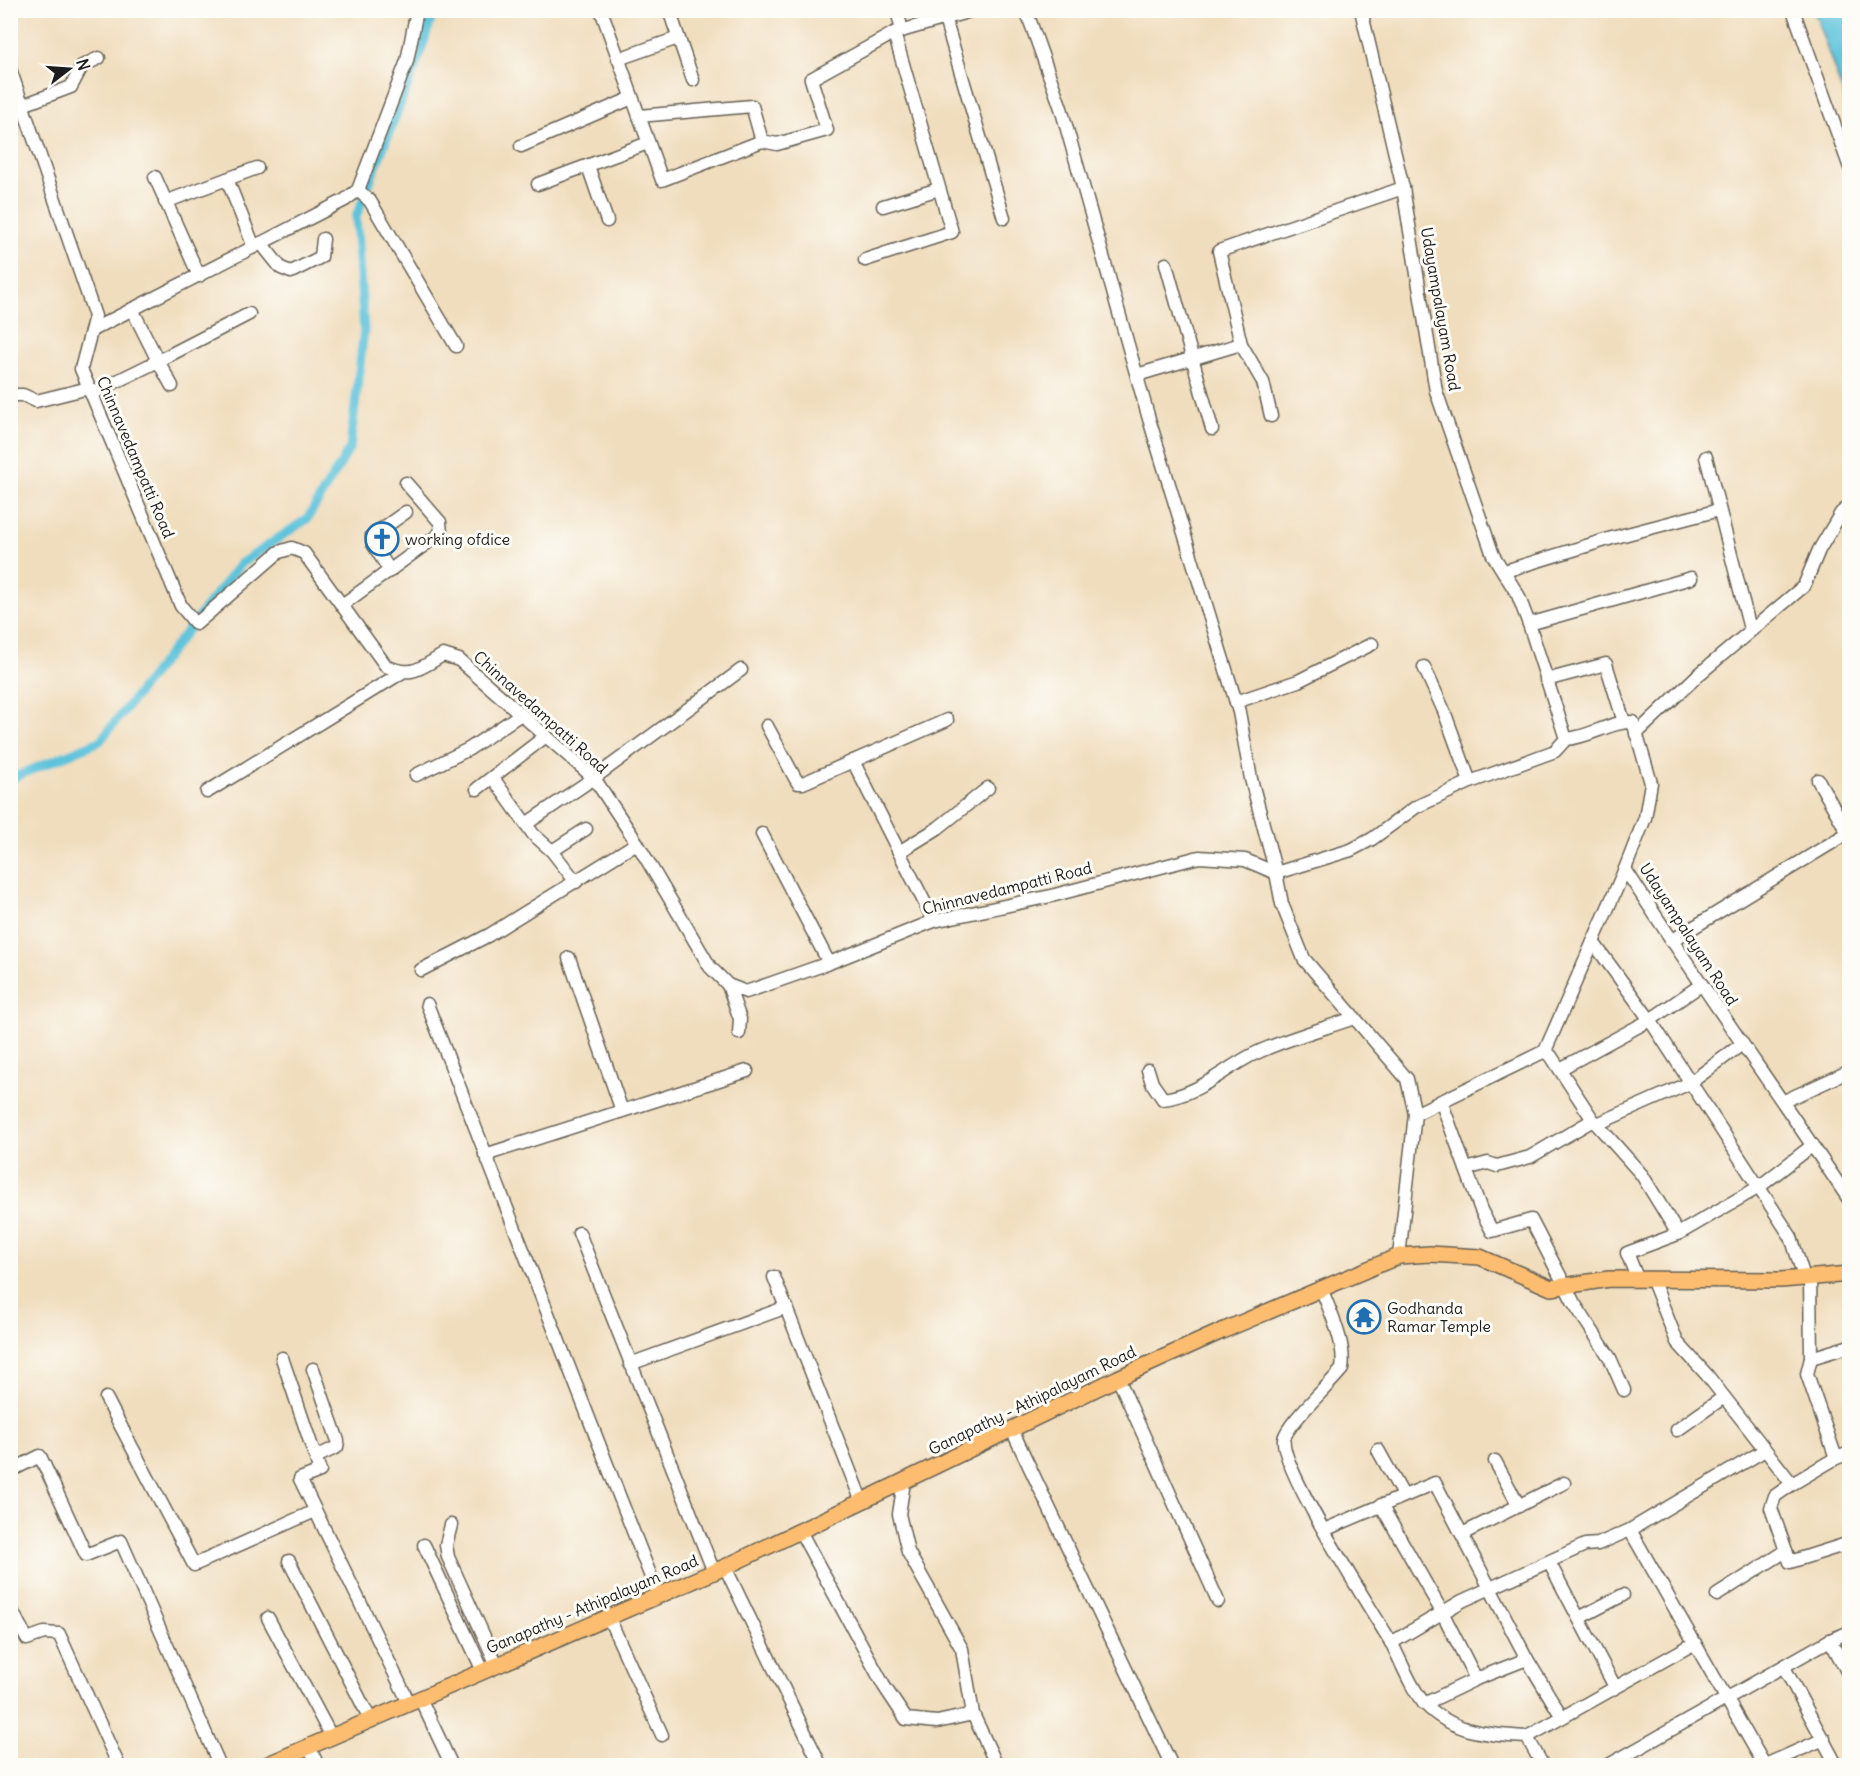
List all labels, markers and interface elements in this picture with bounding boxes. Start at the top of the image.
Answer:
north arrow [39,39,99,99]
text: N [72,56,95,73]
street label: Udayampalayam Road [1417,226,1465,392]
street label: Chinnavedampatti Road [93,373,179,541]
church icon: working ofdice [364,521,400,557]
place label: working ofdice [405,529,510,549]
street label: Chinnavedampatti Road [470,646,612,778]
street label: Chinnavedampatti Road [920,857,1094,919]
street label: Udayampalayam Road [1635,859,1743,1009]
place label: Godhanda Ramar Temple [1387,1298,1491,1336]
temple icon: Godhanda Ramar Temple [1346,1299,1382,1335]
street label: Ganapathy - Athipalayam Road [925,1341,1139,1459]
street label: Ganapathy - Athipalayam Road [483,1550,701,1658]

